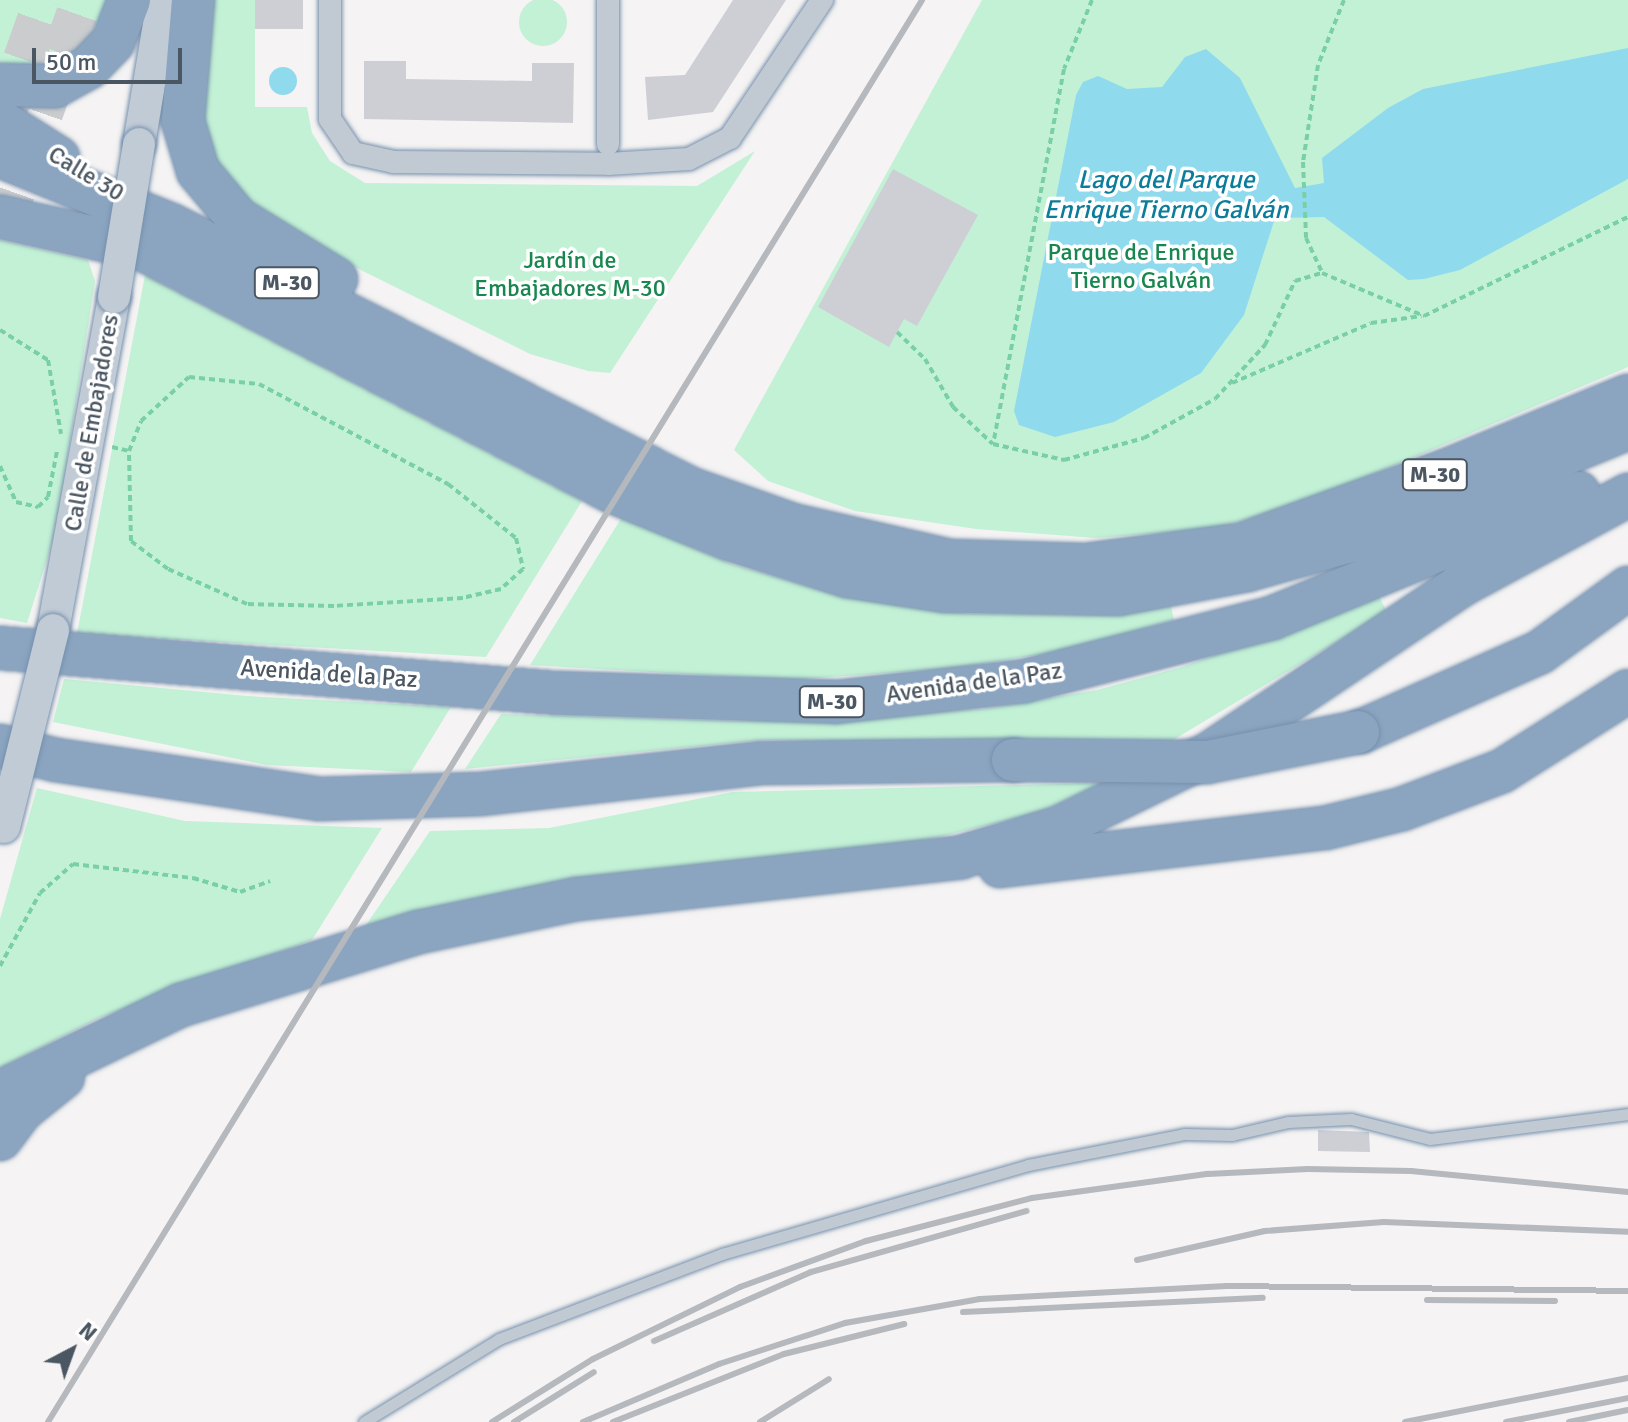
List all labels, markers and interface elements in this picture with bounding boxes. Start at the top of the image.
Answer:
scale bar [36,32,186,82]
text: 50 m [46,47,96,77]
street label: Calle 30 [43,140,129,208]
water label: Lago del Parque Enrique Tierno Galván [1044,165,1288,226]
park label: Parque de Enrique Tierno Galván [1047,239,1235,295]
park label: Jardín de Embajadores M-30 [474,247,666,303]
road number: M-30 [253,265,321,301]
street label: Calle de Embajadores [59,312,125,534]
road number: M-30 [1401,457,1469,493]
street label: Avenida de la Paz [240,653,418,695]
street label: Avenida de la Paz [884,656,1064,710]
road number: M-30 [798,684,866,720]
north arrow [32,1310,112,1390]
text: N [73,1316,103,1347]

